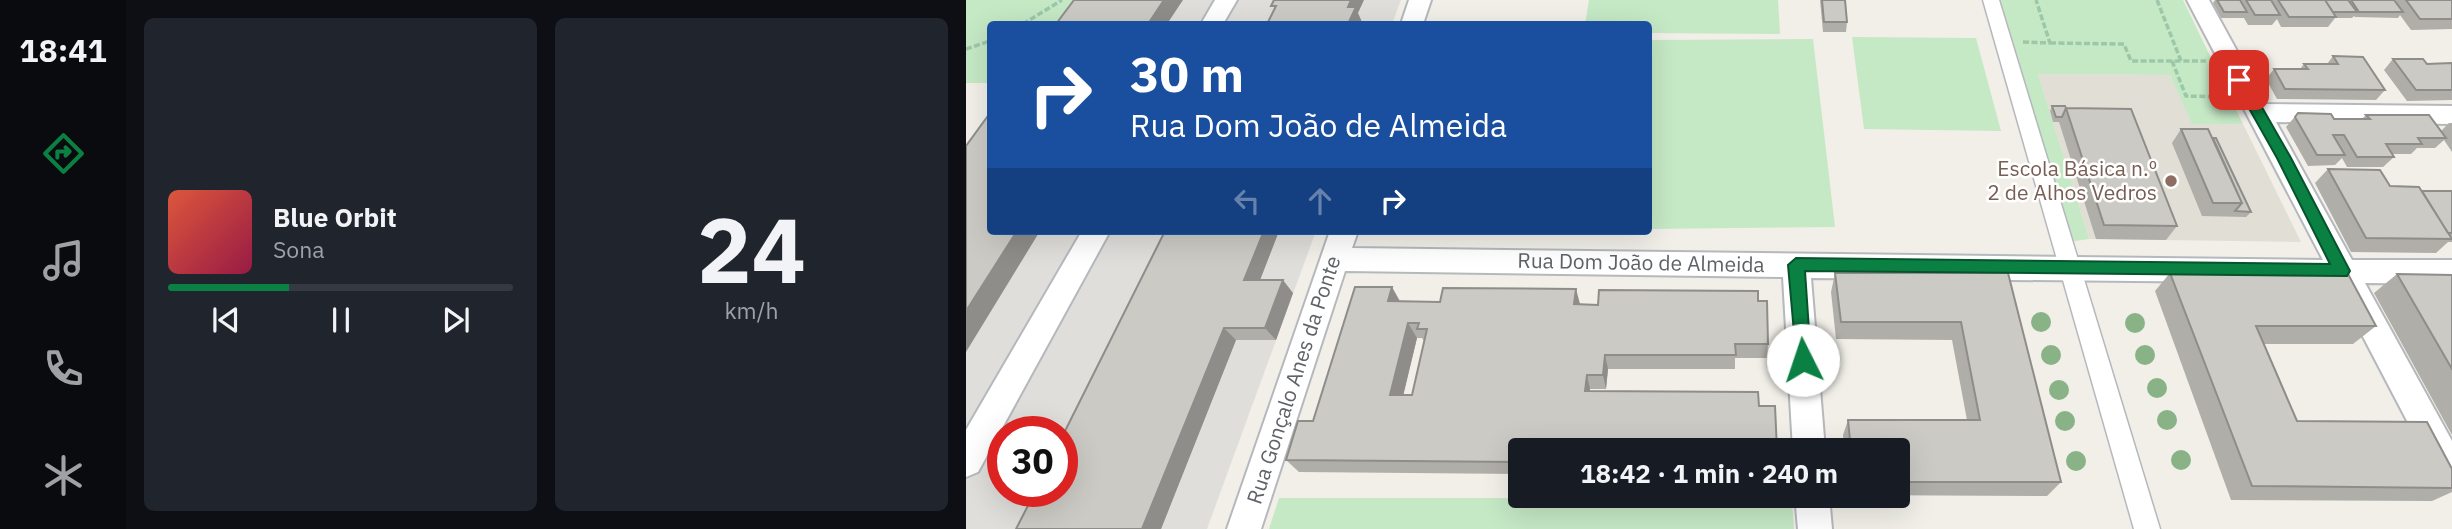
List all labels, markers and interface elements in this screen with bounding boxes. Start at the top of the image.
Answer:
text: 18:41 [19,29,107,71]
text: 30 m [1130,42,1244,105]
icon: right [1015,49,1106,140]
pin [2209,50,2269,110]
icon: arrive [2220,61,2258,99]
text: Rua Dom João de Almeida [1130,104,1507,146]
icon: directions [39,129,88,178]
place label: Escola Básica n.º 2 de Alhos Vedros [1987,154,2157,206]
marker: Escola Básica n.º 2 de Alhos Vedros [2163,173,2179,189]
icon: left [1228,182,1266,220]
icon: ahead [1301,182,1339,220]
icon: right [1374,182,1412,220]
text: 24 [697,190,806,308]
text: Blue Orbit [273,200,397,234]
text: Sona [273,234,325,264]
icon: music [39,236,88,285]
street label: Rua Dom João de Almeida [1517,246,1765,278]
street label: Rua Gonçalo Anes da Ponte [1240,252,1346,507]
text: km/h [724,295,779,325]
icon: previous [207,301,245,339]
icon: pause [322,301,360,339]
icon: next [437,301,475,339]
position arrow [1766,323,1840,397]
icon: phone [39,344,88,393]
speed limit sign: 30 [987,416,1078,507]
icon: climate [39,451,88,500]
text: 18:42 · 1 min · 240 m [1580,456,1838,490]

